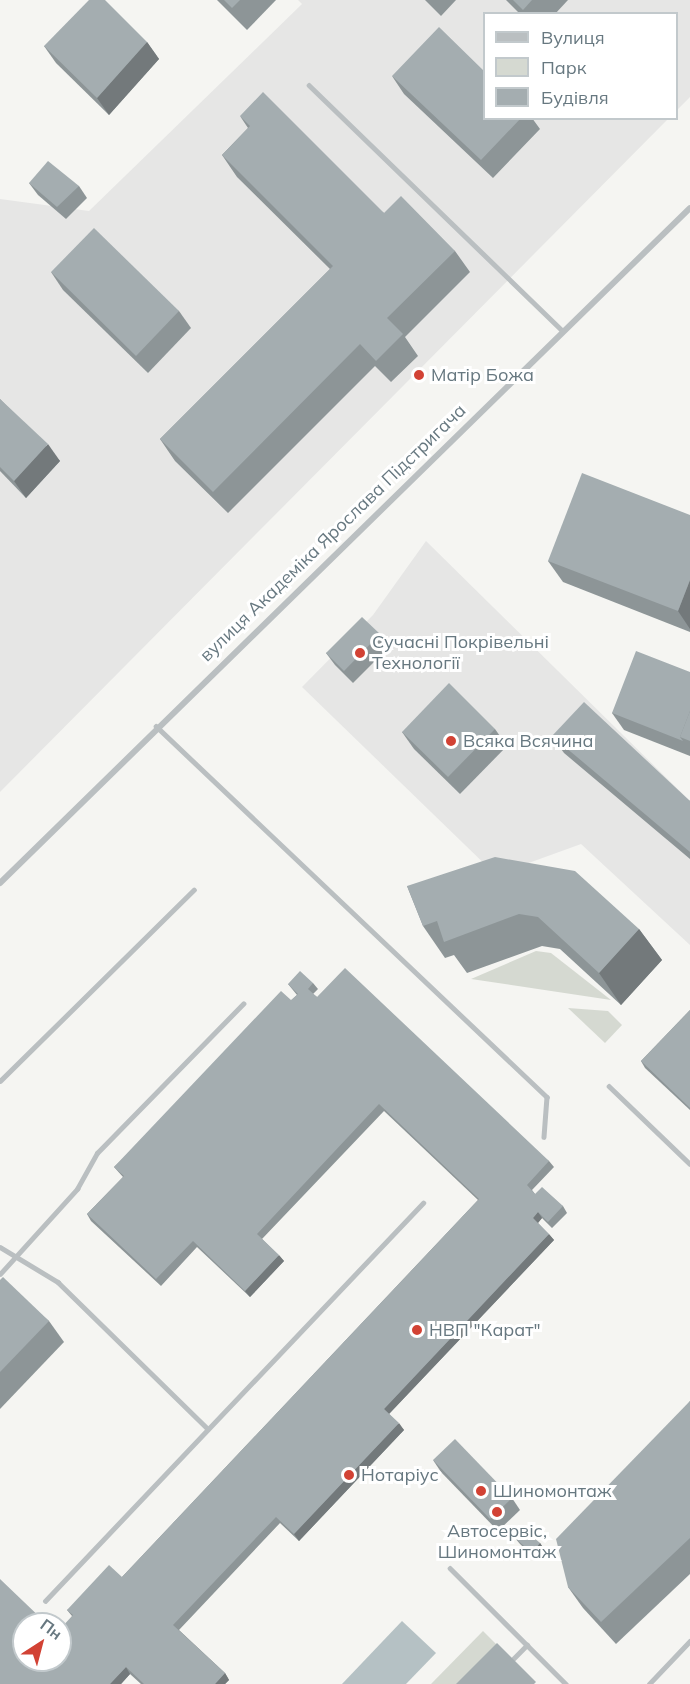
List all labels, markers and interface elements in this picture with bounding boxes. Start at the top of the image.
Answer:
legend [483,12,678,120]
text: Вулиця [541,26,605,49]
text: Парк [541,56,586,79]
text: Будівля [541,86,609,109]
place label: Матір Божа [431,364,534,386]
marker: Матір Божа [412,368,426,382]
street label: вулиця Академіка Ярослава Підстригача [196,400,470,666]
place label: Сучасні Покрівельні Технології [372,632,549,674]
marker: Сучасні Покрівельні Технології [353,646,367,660]
place label: Всяка Всячина [463,730,593,752]
marker: Всяка Всячина [444,734,458,748]
place label: НВП "Карат" [429,1319,541,1341]
marker: НВП "Карат" [410,1323,424,1337]
place label: Нотаріус [361,1464,439,1486]
marker: Нотаріус [342,1468,356,1482]
place label: Шиномонтаж [493,1480,611,1502]
marker: Шиномонтаж [474,1484,488,1498]
marker: Автосервіс, Шиномонтаж [490,1505,504,1519]
place label: Автосервіс, Шиномонтаж [438,1521,556,1564]
north arrow [12,1612,72,1672]
text: Пн [37,1614,66,1644]

